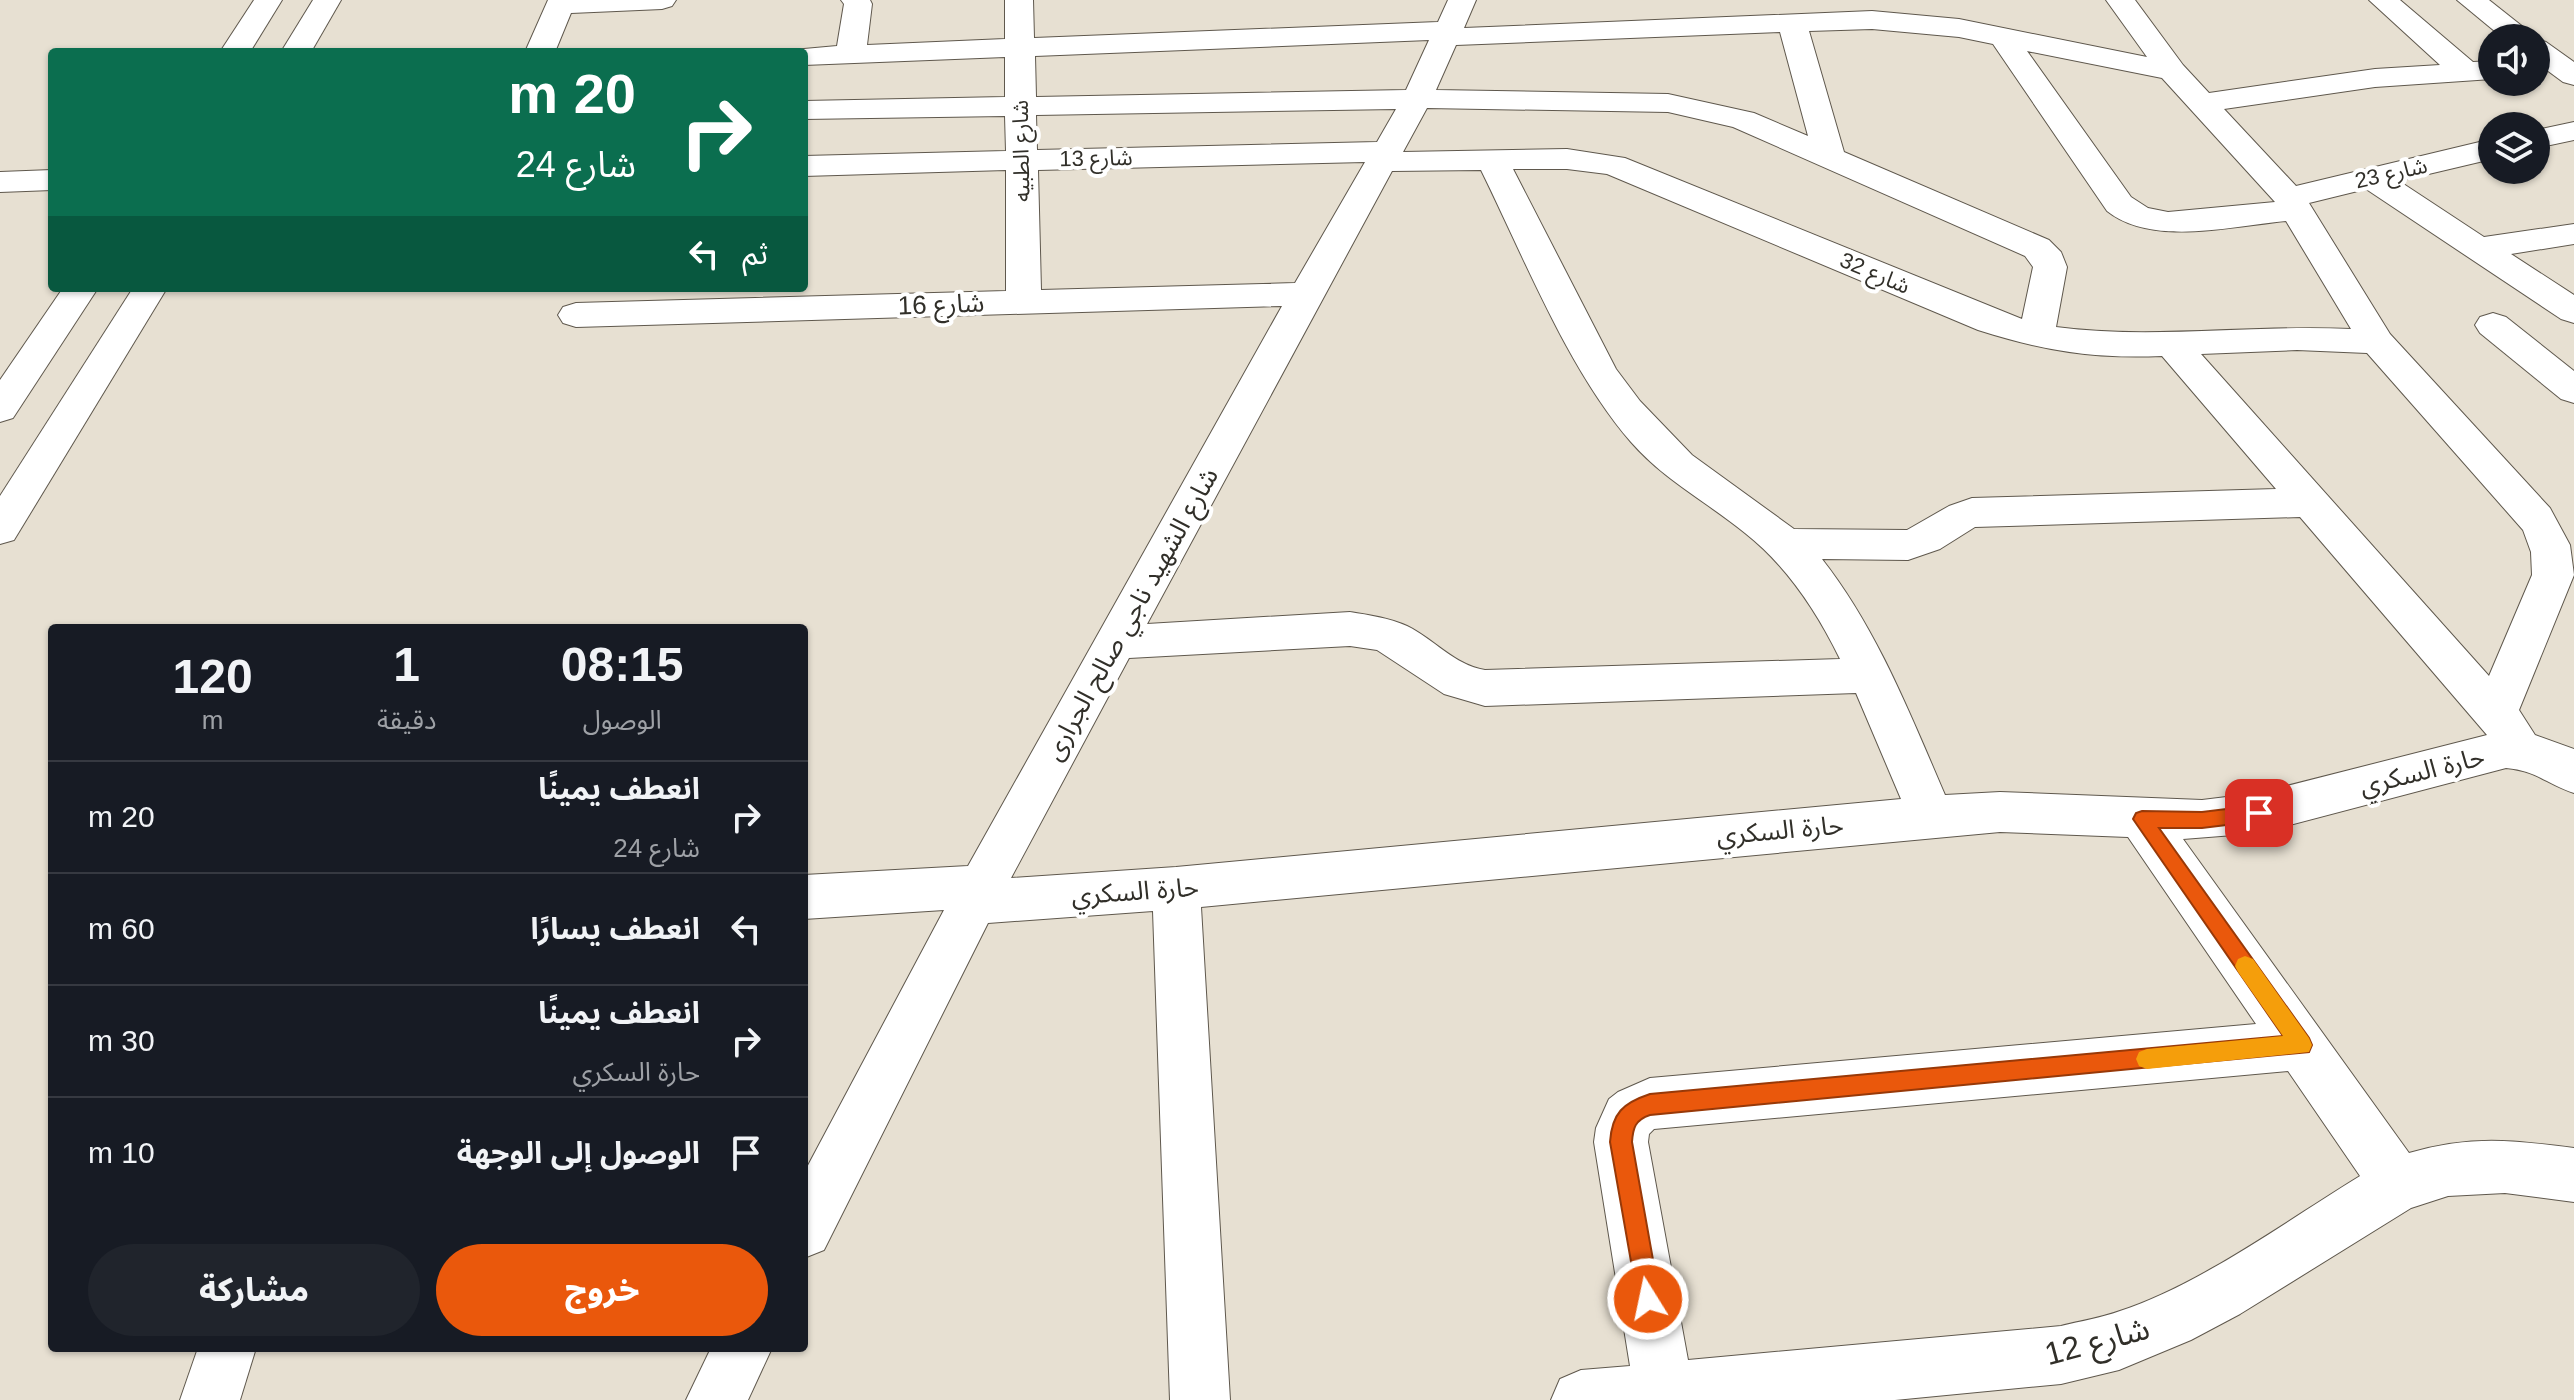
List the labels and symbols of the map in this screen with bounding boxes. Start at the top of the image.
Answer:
street label: شارع الطبيه [1008,100,1038,202]
street label: شارع 13 [1059,145,1133,175]
street label: شارع 23 [2352,153,2431,197]
street label: شارع 32 [1835,247,1914,303]
street label: شارع 16 [897,287,985,325]
street label: شارع الشهيد ناجي صالح الجرارى [1038,463,1228,768]
street label: حارة السكري [2357,741,2489,806]
pin [2225,779,2293,847]
street label: حارة السكري [1715,810,1845,856]
street label: حارة السكري [1070,872,1200,915]
position arrow [1606,1257,1690,1341]
street label: شارع 12 [2041,1310,2155,1378]

